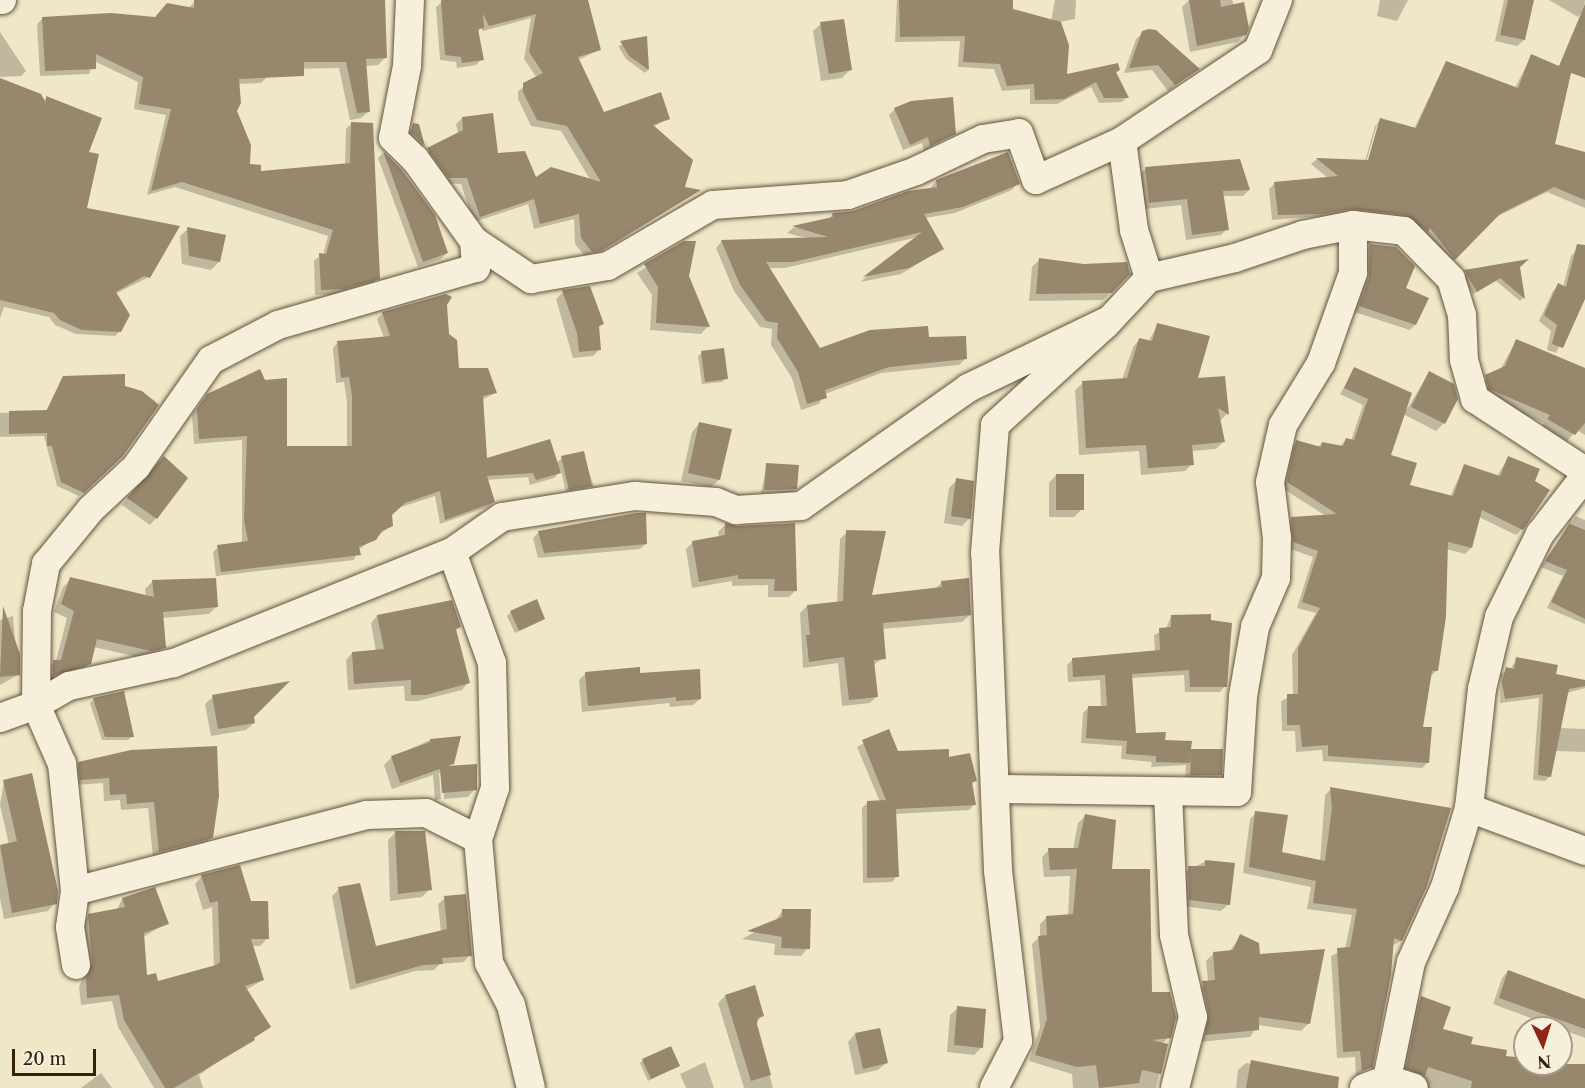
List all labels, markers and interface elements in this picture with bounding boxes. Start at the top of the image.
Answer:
north arrow [1513,1016,1573,1076]
scale bar [15,1037,99,1075]
text: 20 m [23,1048,66,1070]
text: N [1536,1052,1552,1072]

